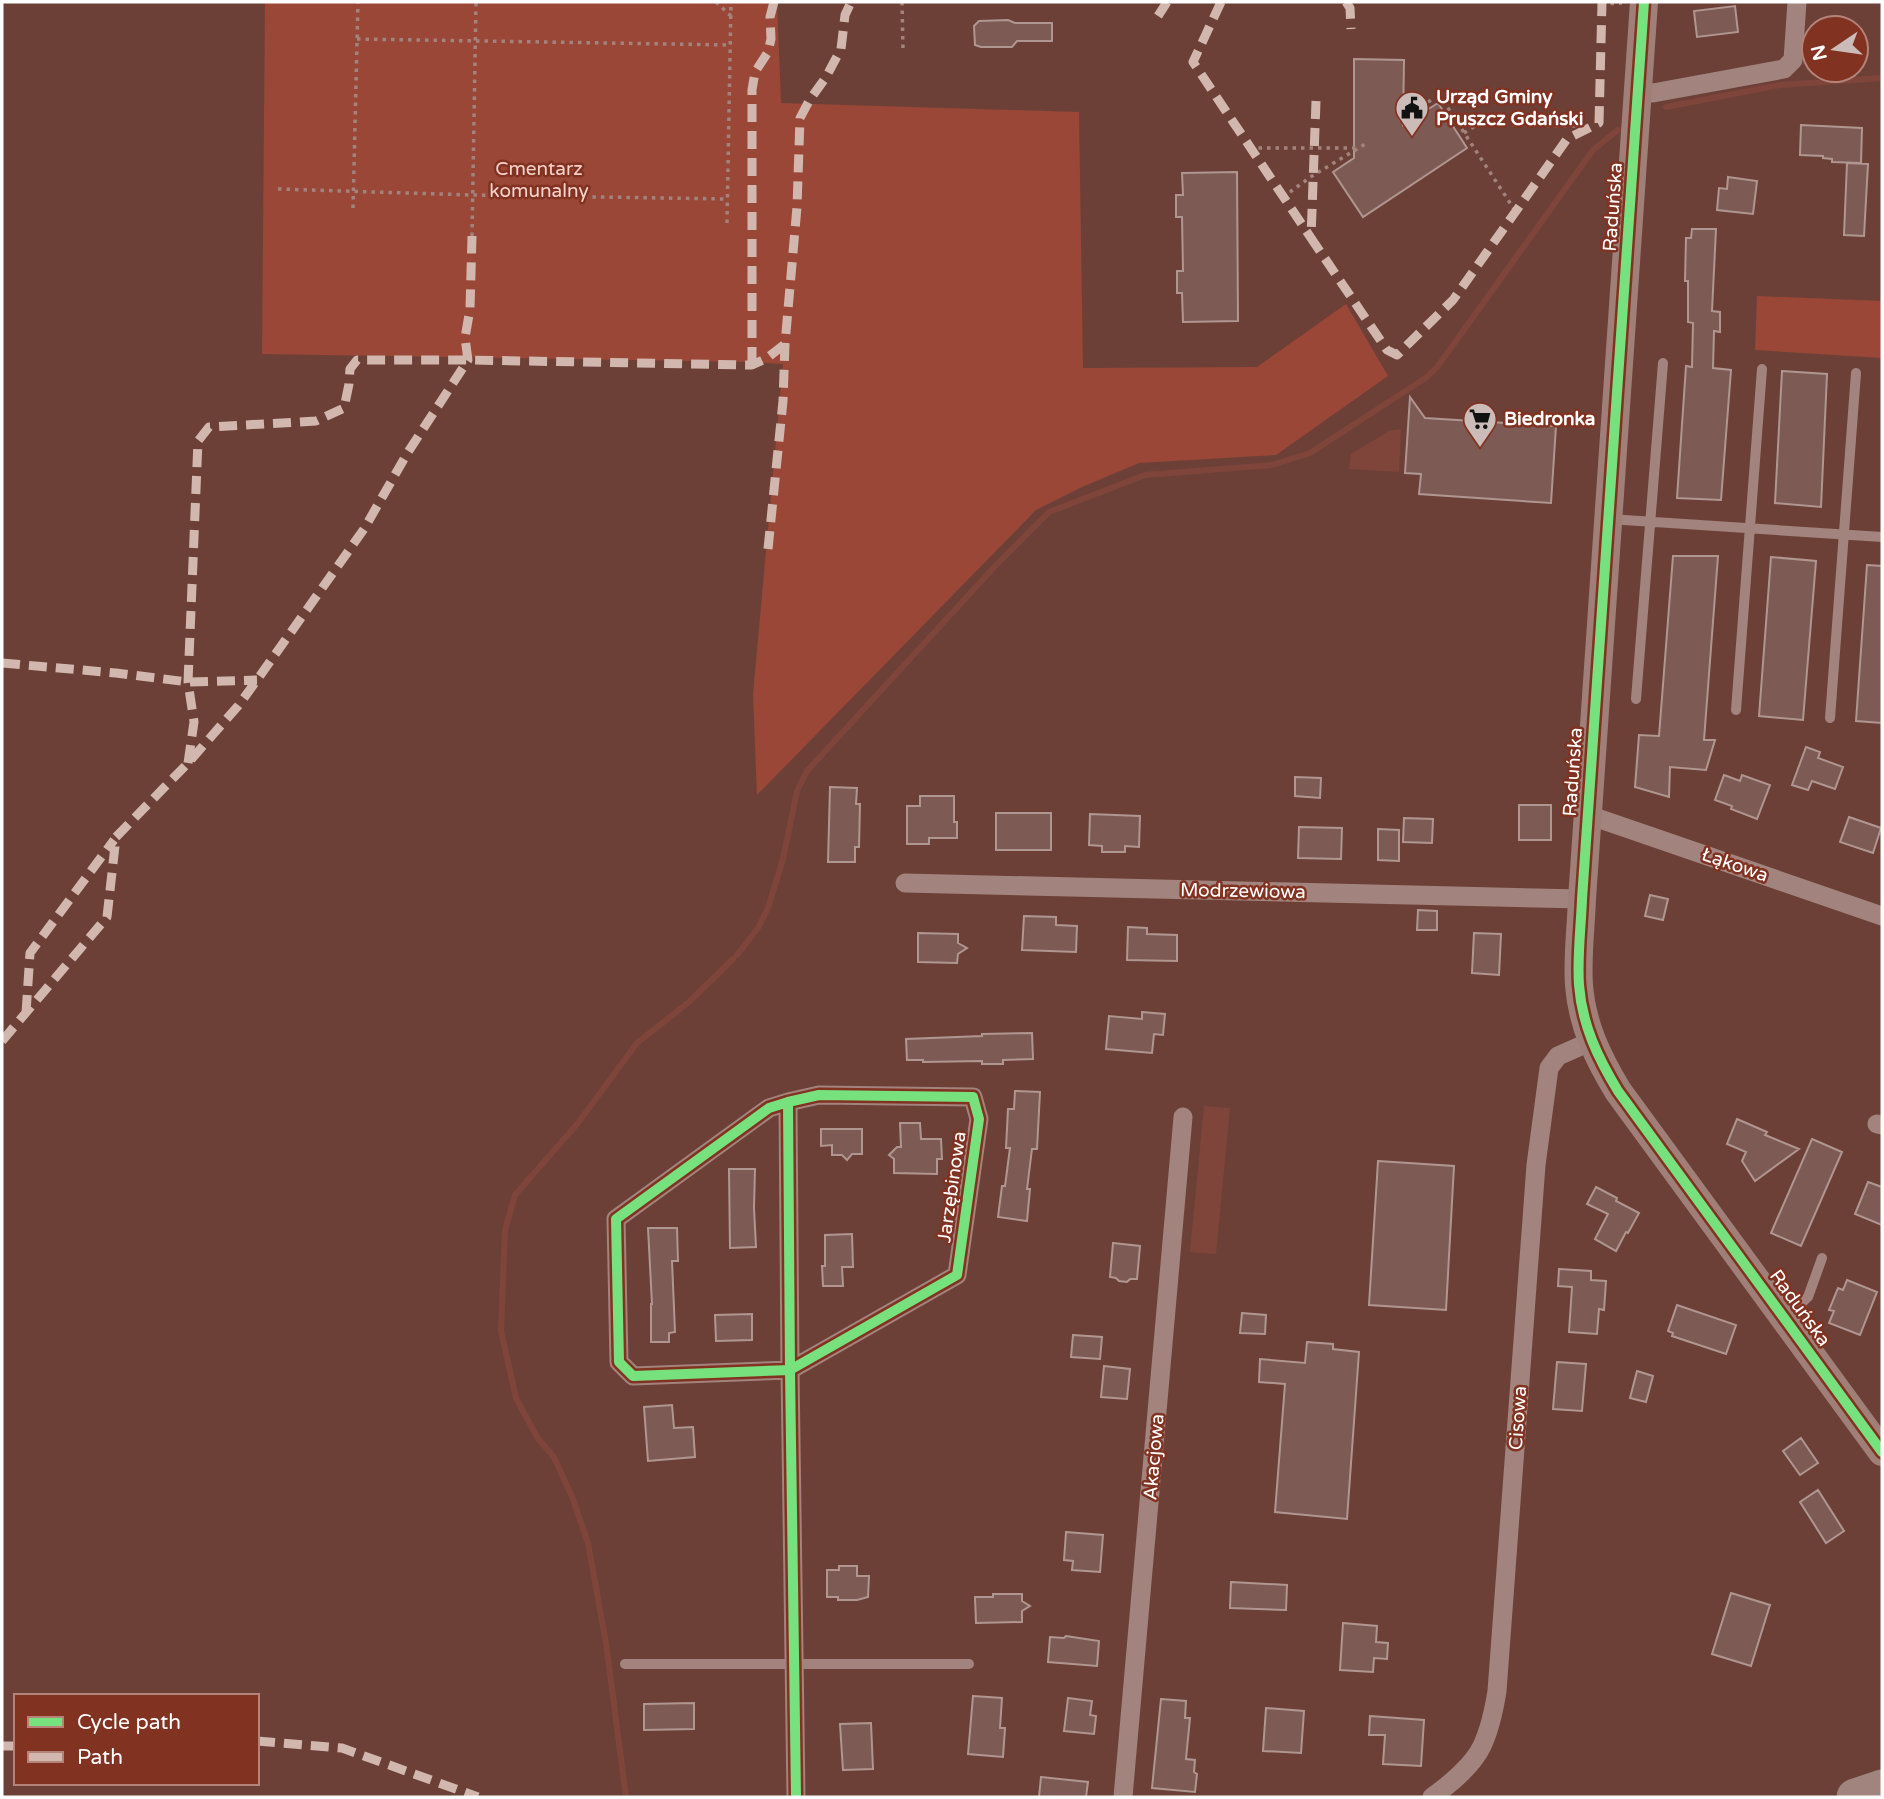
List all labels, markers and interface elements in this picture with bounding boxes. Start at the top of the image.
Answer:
north arrow [1800,14,1870,84]
text: N [1807,43,1832,63]
place label: Urząd Gminy Pruszcz Gdański [1436,86,1583,130]
public building icon: Urząd Gminy Pruszcz Gdański [1393,89,1431,138]
park label: Cmentarz komunalny [489,158,589,202]
street label: Raduńska [1599,162,1627,252]
supermarket icon: Biedronka [1461,400,1499,449]
place label: Biedronka [1504,408,1595,430]
street label: Raduńska [1559,727,1587,817]
street label: Łąkowa [1699,843,1771,887]
street label: Modrzewiowa [1180,879,1306,903]
street label: Jarzębinowa [933,1130,971,1244]
street label: Raduńska [1765,1265,1835,1351]
street label: Cisowa [1505,1385,1531,1451]
street label: Akacjowa [1139,1413,1169,1501]
legend [14,1694,259,1785]
text: Cycle path [77,1710,181,1735]
text: Path [77,1745,123,1770]

